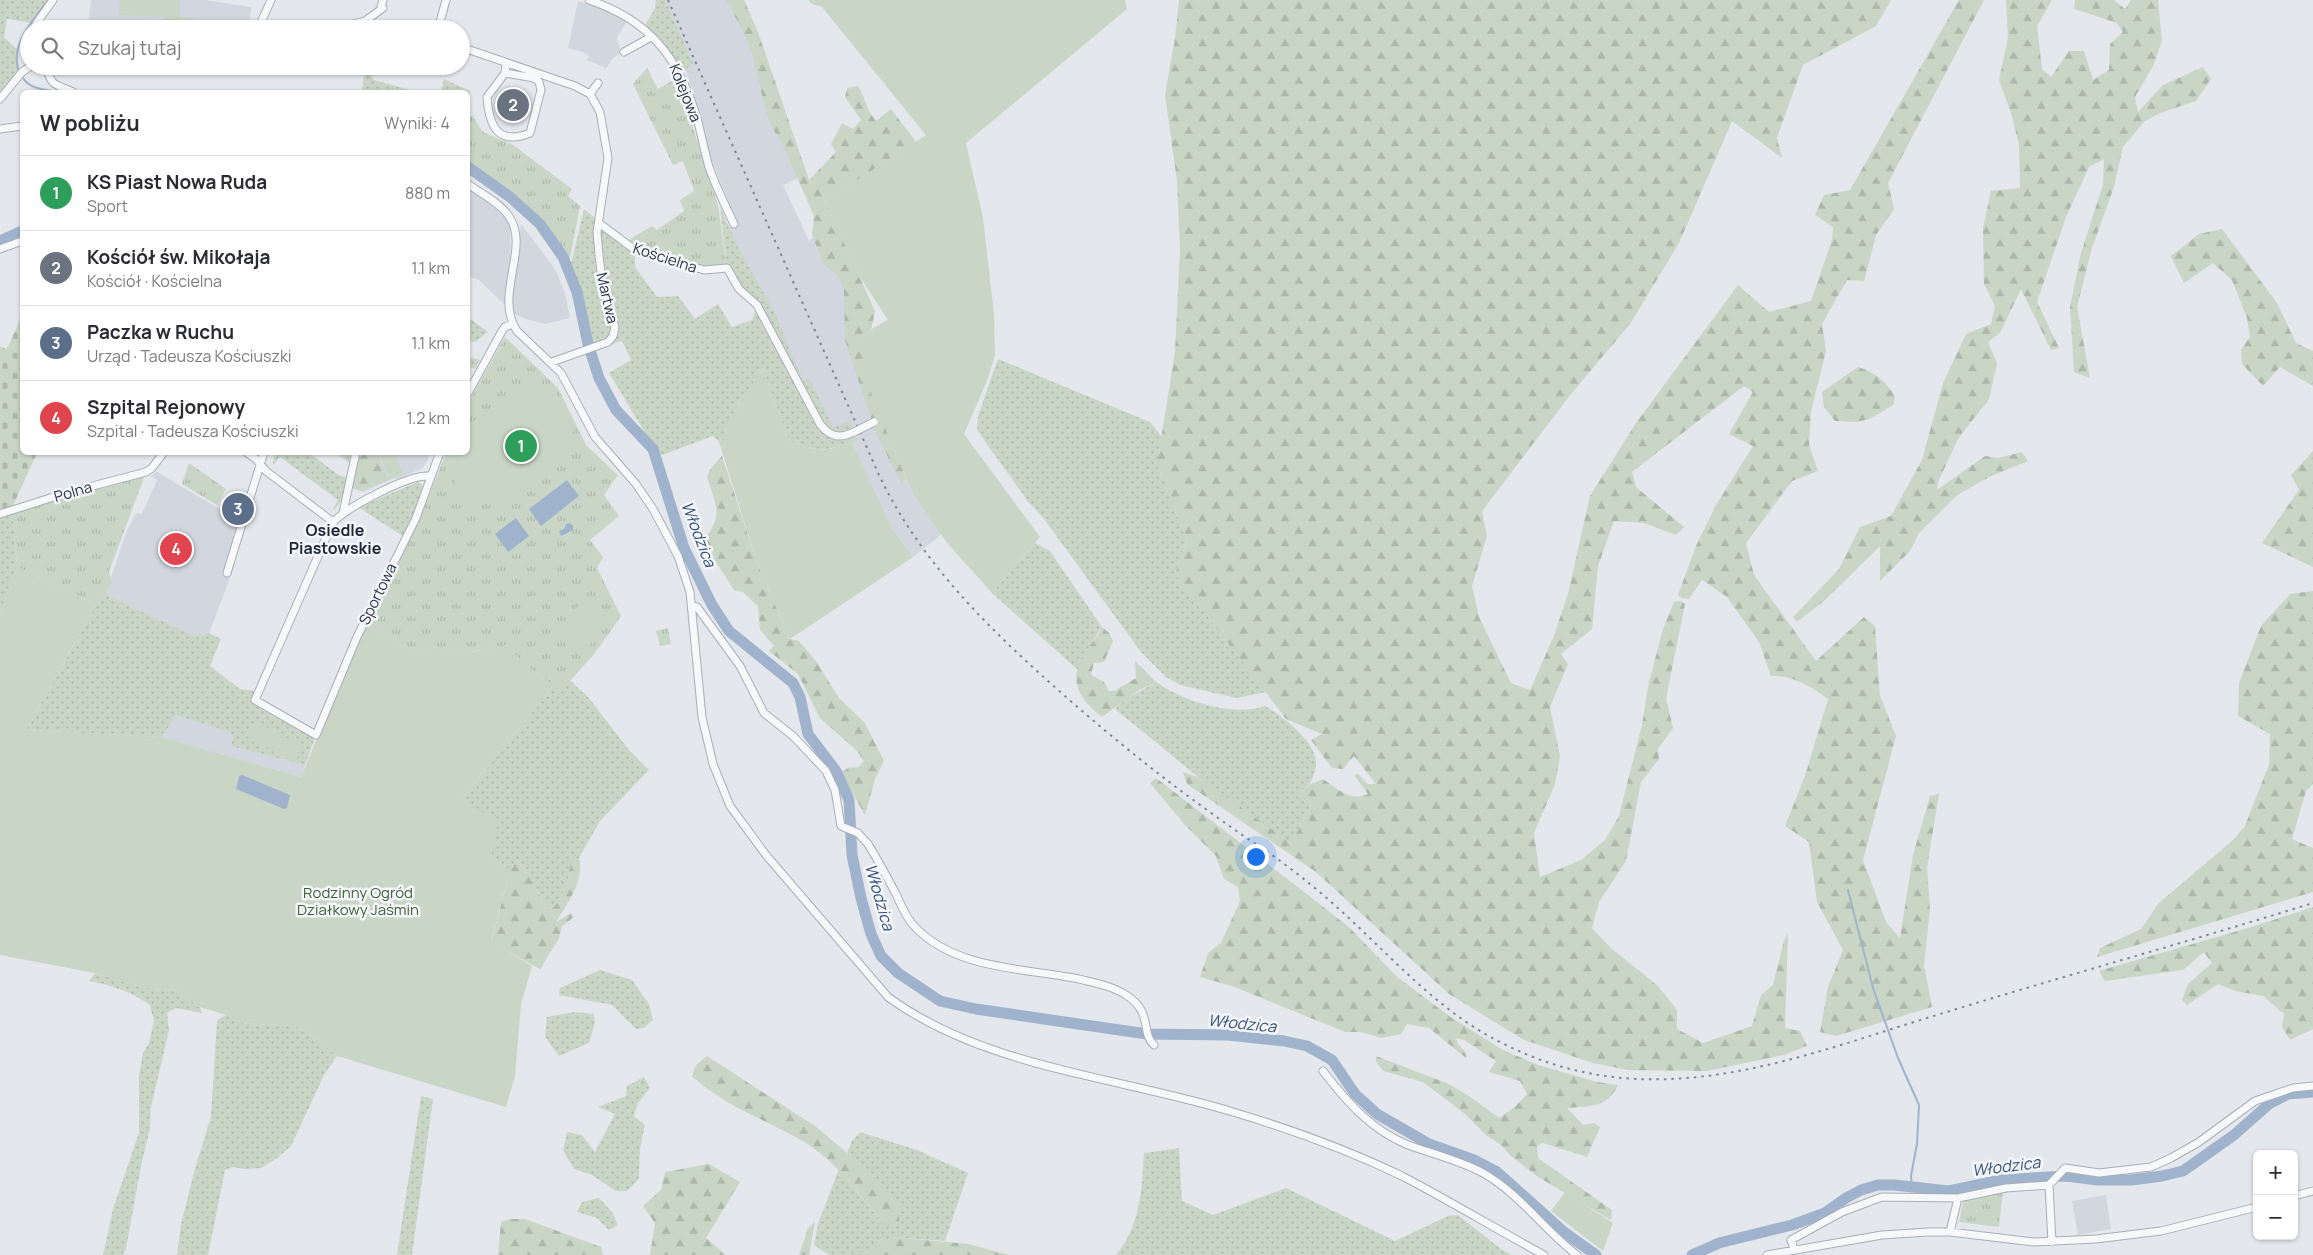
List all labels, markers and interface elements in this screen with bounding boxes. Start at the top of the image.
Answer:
search box [20,20,470,75]
icon: search [38,34,66,62]
text: Szukaj tutaj [78,35,181,61]
street label: Kolejowa [664,61,707,125]
pin: 2 [497,86,529,124]
text: W pobliżu [40,109,140,137]
text: Wyniki: 4 [384,112,450,134]
text: KS Piast Nowa Ruda [87,169,267,195]
text: 1 [52,182,60,204]
text: 880 m [405,182,450,204]
text: Sport [87,195,128,217]
street label: Kościelna [630,237,700,278]
text: Kościół św. Mikołaja [87,244,271,270]
text: 2 [51,257,61,279]
text: 1.1 km [411,257,450,279]
text: Kościół · Kościelna [87,270,222,292]
street label: Martwa [591,270,624,325]
text: Paczka w Ruchu [87,319,234,345]
text: 3 [51,332,61,354]
text: 1.1 km [411,332,450,354]
text: Urząd · Tadeusza Kościuszki [87,345,292,367]
text: Szpital Rejonowy [87,394,245,420]
text: 4 [51,407,61,429]
text: 1.2 km [407,407,450,429]
text: Szpital · Tadeusza Kościuszki [87,420,299,442]
pin: 1 [505,427,537,465]
street label: Polna [51,476,94,507]
pin: 3 [222,490,254,528]
water label: Włodzica [676,498,722,571]
district label: Osiedle Piastowskie [289,519,382,559]
pin: 4 [160,530,192,568]
street label: Sportowa [354,559,401,628]
your location [1243,844,1269,870]
water label: Włodzica [860,861,900,934]
park label: Rodzinny Ogród Działkowy Jaśmin [297,882,419,920]
water label: Włodzica [1207,1008,1278,1038]
map controls [2253,1150,2298,1240]
button: + [2253,1150,2298,1195]
water label: Włodzica [1971,1151,2042,1181]
button: − [2253,1195,2298,1240]

